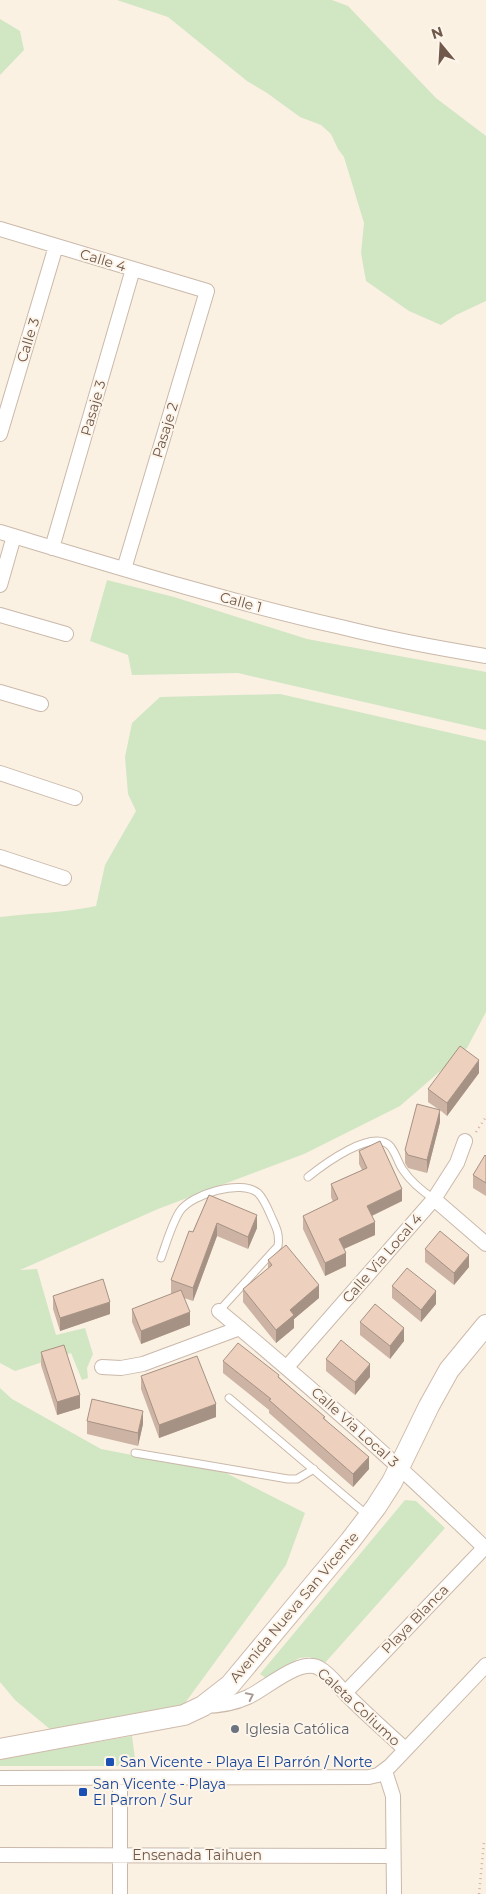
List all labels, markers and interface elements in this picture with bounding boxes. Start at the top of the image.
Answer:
north arrow [416,20,466,70]
text: N [429,22,445,43]
street label: Calle 4 [78,245,129,276]
street label: Calle 3 [13,315,43,364]
street label: Pasaje 3 [76,378,110,438]
street label: Pasaje 2 [148,400,182,460]
street label: Calle 1 [218,588,264,616]
street label: Calle Via Local 4 [338,1209,426,1306]
street label: Calle Via Local 3 [308,1383,402,1471]
street label: Avenida Nueva San Vicente [226,1528,362,1686]
street label: Playa Blanca [378,1581,452,1657]
street label: Caleta Coliumo [314,1664,404,1750]
one-way arrow [245,1691,254,1702]
place label: Iglesia Católica [245,1720,350,1738]
marker: Iglesia Católica [229,1723,241,1735]
place label: San Vicente - Playa El Parrón / Norte [120,1753,373,1771]
marker: San Vicente - Playa El Parrón / Norte [104,1756,116,1768]
place label: San Vicente - Playa El Parron / Sur [93,1775,226,1809]
marker: San Vicente - Playa El Parron / Sur [77,1786,89,1798]
street label: Ensenada Taihuen [132,1846,262,1864]

